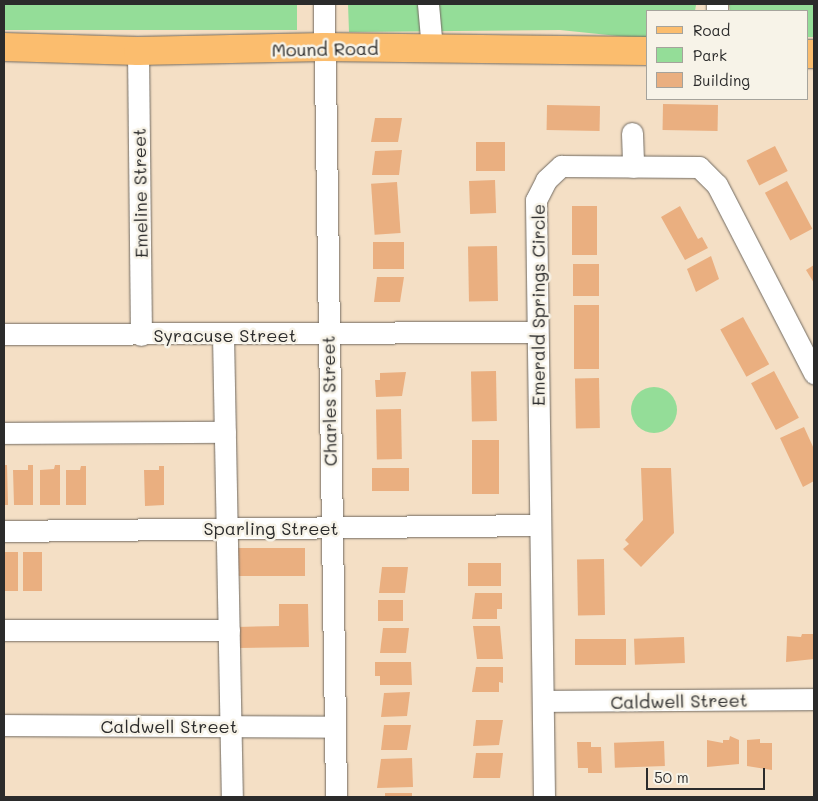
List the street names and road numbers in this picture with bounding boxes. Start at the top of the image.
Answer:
street label: Mound Road [271,37,379,61]
street label: Emeline Street [128,128,152,258]
street label: Emerald Springs Circle [527,204,549,406]
street label: Syracuse Street [153,324,297,346]
street label: Charles Street [317,335,341,467]
street label: Sparling Street [204,517,338,539]
street label: Caldwell Street [610,689,748,713]
street label: Caldwell Street [100,715,238,737]

